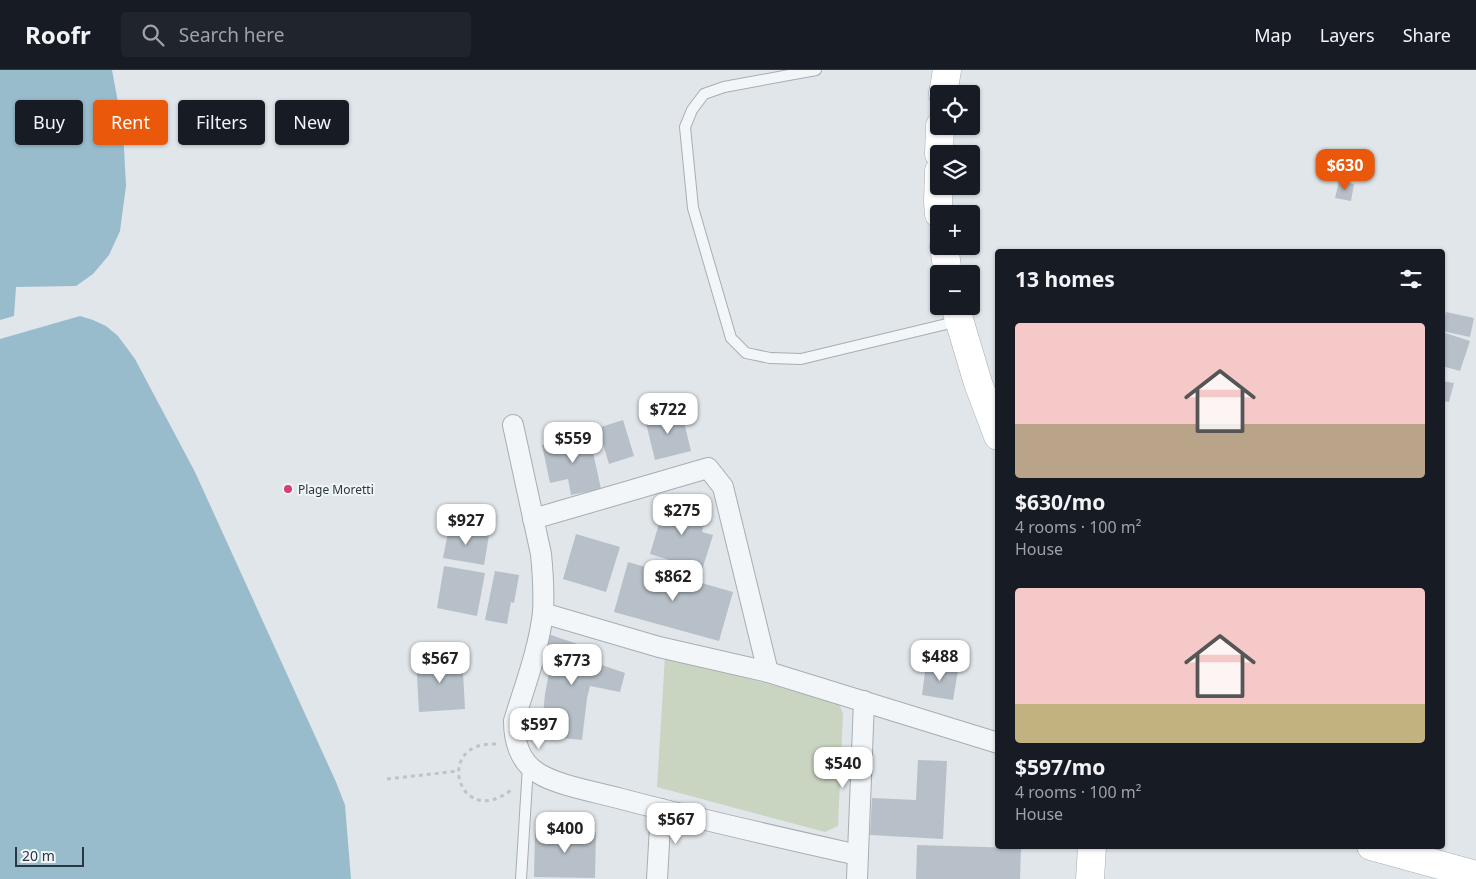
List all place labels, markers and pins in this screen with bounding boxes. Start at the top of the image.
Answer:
pin: $630 [1315,148,1375,191]
pin: $722 [638,392,698,435]
pin: $559 [543,422,603,464]
place label: Plage Moretti [298,481,374,498]
marker: Plage Moretti [282,483,294,495]
pin: $275 [652,494,712,536]
pin: $927 [436,504,496,546]
pin: $862 [643,560,703,602]
pin: $488 [910,640,970,682]
pin: $567 [410,642,470,684]
pin: $773 [542,644,602,686]
pin: $597 [509,708,569,750]
pin: $540 [813,746,873,789]
pin: $567 [646,802,706,845]
pin: $400 [535,812,595,854]

